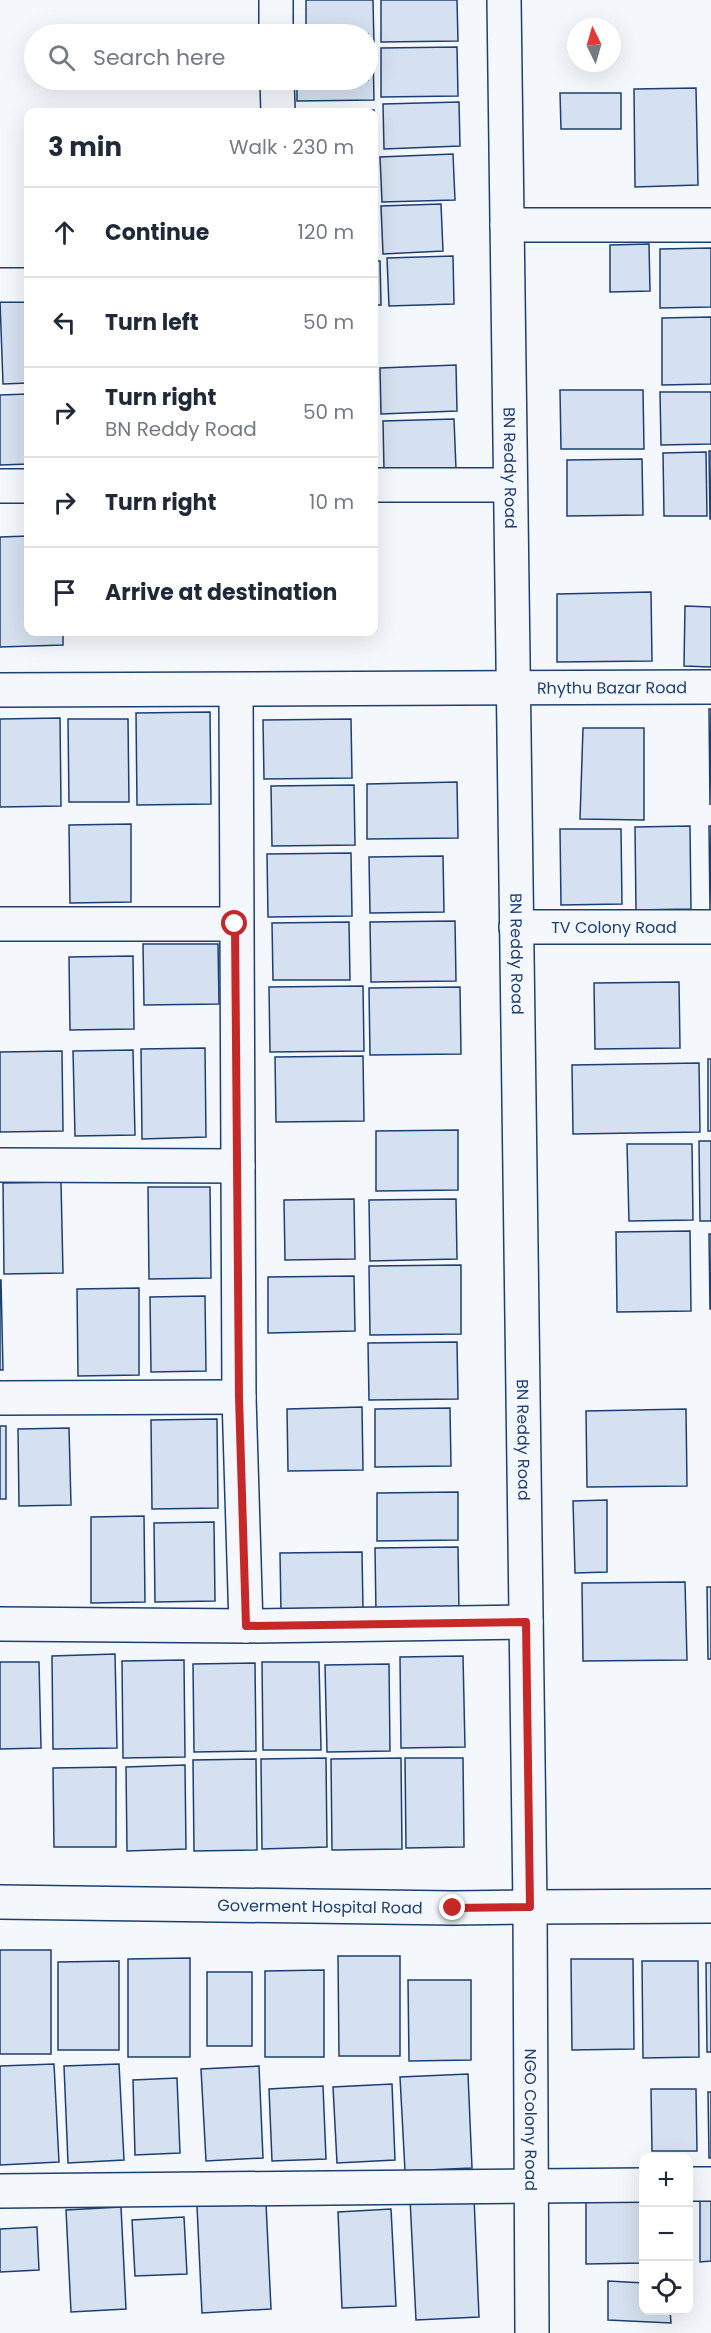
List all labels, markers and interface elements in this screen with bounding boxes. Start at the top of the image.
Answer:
north arrow [567,18,621,72]
search box [24,24,378,90]
icon: search [45,41,78,74]
text: Search here [93,42,226,73]
text: 3 min [48,129,122,165]
text: Walk · 230 m [229,133,354,161]
icon: ahead [48,216,81,249]
text: Continue [105,217,209,248]
text: 120 m [298,218,354,246]
icon: left [48,306,81,339]
text: Turn left [105,307,199,338]
text: 50 m [303,308,354,336]
text: Turn right [105,382,216,413]
icon: right [48,396,81,429]
text: 50 m [303,398,354,426]
street label: BN Reddy Road [498,407,522,529]
text: BN Reddy Road [105,415,257,443]
icon: right [48,486,81,519]
text: Turn right [105,487,216,518]
text: 10 m [309,488,354,516]
icon: arrive [48,576,81,609]
text: Arrive at destination [105,577,337,608]
street label: Rhythu Bazar Road [537,676,687,700]
street label: BN Reddy Road [504,893,529,1015]
route start [221,910,247,936]
street label: TV Colony Road [551,916,677,939]
street label: BN Reddy Road [511,1379,535,1501]
street label: Goverment Hospital Road [217,1894,423,1920]
route end [439,1894,465,1920]
street label: NGO Colony Road [519,2048,542,2191]
map controls [639,2153,693,2315]
button: + [639,2153,693,2207]
button: − [639,2207,693,2261]
button: locate [639,2261,693,2315]

